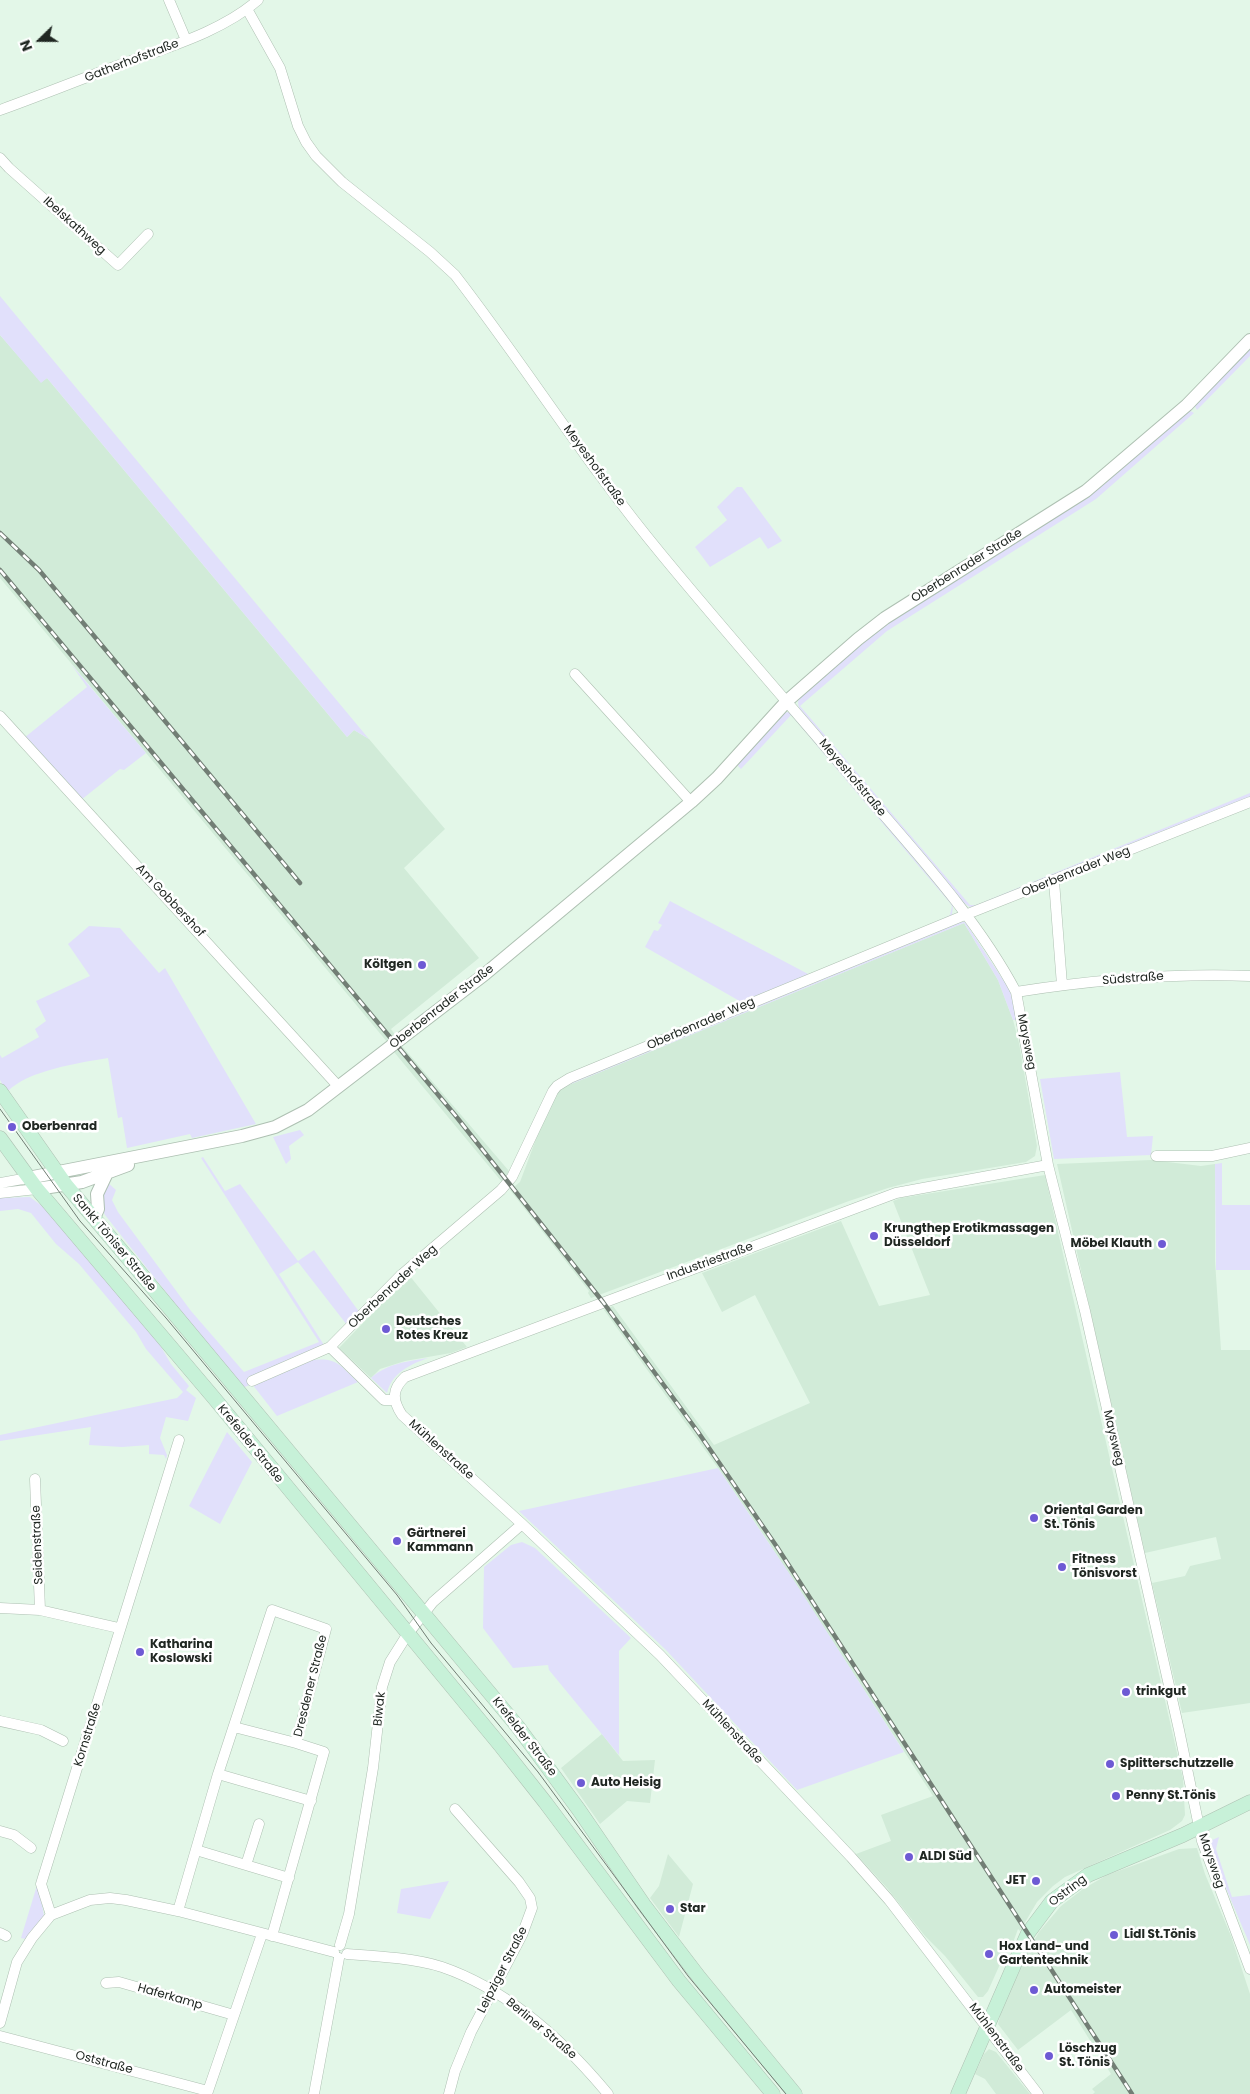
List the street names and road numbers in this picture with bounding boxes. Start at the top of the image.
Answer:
street label: Gatherhofstraße [83,36,181,86]
street label: Ibelskathweg [40,194,108,258]
street label: Meyeshofstraße [560,423,628,509]
street label: Oberbenrader Straße [909,526,1025,606]
street label: Meyeshofstraße [816,736,888,820]
street label: Oberbenrader Weg [1020,844,1132,900]
street label: Am Gobbershof [133,862,207,940]
street label: Oberbenrader Straße [387,962,497,1052]
street label: Südstraße [1102,970,1164,988]
street label: Oberbenrader Weg [645,995,757,1053]
street label: Maysweg [1014,1013,1038,1071]
street label: Sankt Töniser Straße [69,1191,159,1295]
street label: Industriestraße [665,1240,755,1284]
street label: Oberbenrader Weg [346,1242,440,1332]
street label: Krefelder Straße [214,1402,286,1486]
street label: Maysweg [1100,1409,1126,1467]
street label: Mühlenstraße [405,1417,477,1483]
street label: Seidenstraße [29,1505,47,1585]
street label: Dresdener Straße [291,1633,331,1739]
street label: Biwak [371,1691,389,1727]
street label: Krefelder Straße [489,1695,559,1779]
street label: Mühlenstraße [699,1697,765,1767]
street label: Kornstraße [71,1701,105,1769]
street label: Maysweg [1195,1832,1227,1890]
street label: Ostring [1046,1872,1090,1910]
street label: Leipziger Straße [475,1924,531,2016]
street label: Haferkamp [136,1981,204,2013]
street label: Berliner Straße [503,1995,579,2063]
street label: Mühlenstraße [965,2001,1027,2075]
street label: Oststraße [74,2048,134,2078]

